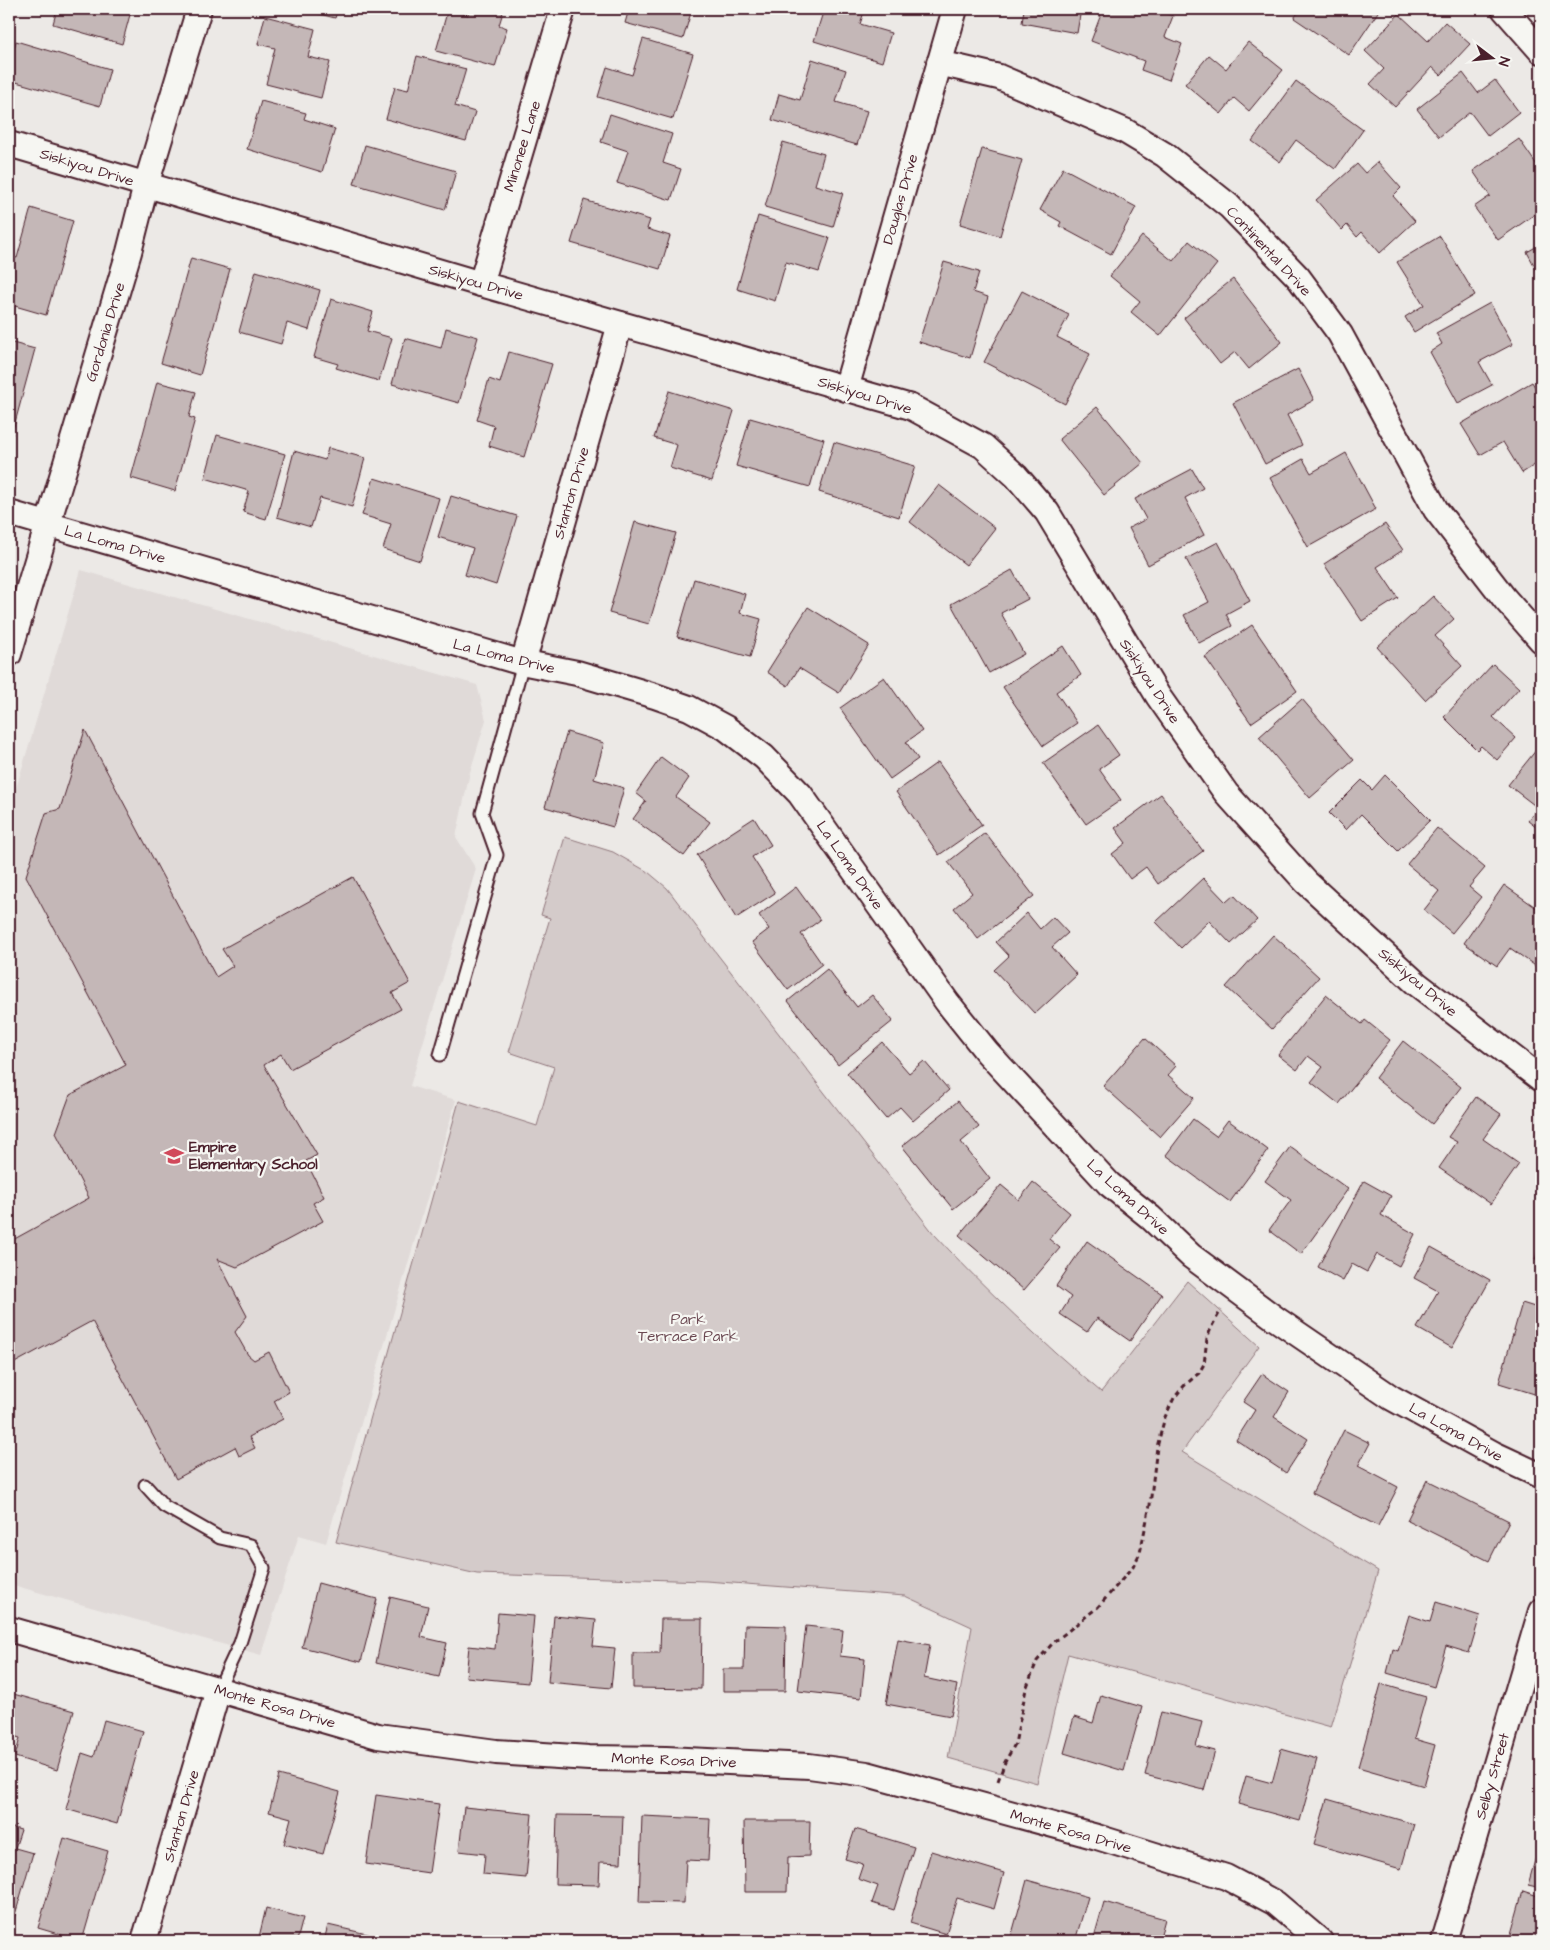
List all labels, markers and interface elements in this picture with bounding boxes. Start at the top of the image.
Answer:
north arrow [1468,32,1518,82]
text: N [1493,54,1514,68]
street label: Minonee Lane [499,98,546,194]
street label: Siskiyou Drive [37,143,136,193]
street label: Douglas Drive [878,151,924,247]
street label: Continental Drive [1221,202,1316,301]
street label: Siskiyou Drive [426,259,526,307]
street label: Gordonia Drive [80,280,131,384]
street label: Siskiyou Drive [815,371,914,421]
street label: Stanton Drive [548,445,595,542]
street label: La Loma Drive [62,520,168,569]
street label: La Loma Drive [451,634,557,679]
street label: Siskiyou Drive [1113,635,1185,728]
street label: La Loma Drive [811,817,888,914]
street label: Siskiyou Drive [1373,943,1462,1022]
place label: Empire Elementary School [189,1137,318,1176]
school or university icon: Empire Elementary School [163,1145,185,1167]
street label: La Loma Drive [1082,1155,1173,1240]
park label: Park Terrace Park [638,1309,738,1347]
street label: La Loma Drive [1405,1398,1506,1467]
street label: Monte Rosa Drive [212,1679,338,1734]
street label: Selby Street [1470,1730,1516,1822]
street label: Monte Rosa Drive [611,1748,737,1773]
street label: Stanton Drive [158,1768,205,1865]
street label: Monte Rosa Drive [1008,1804,1134,1859]

